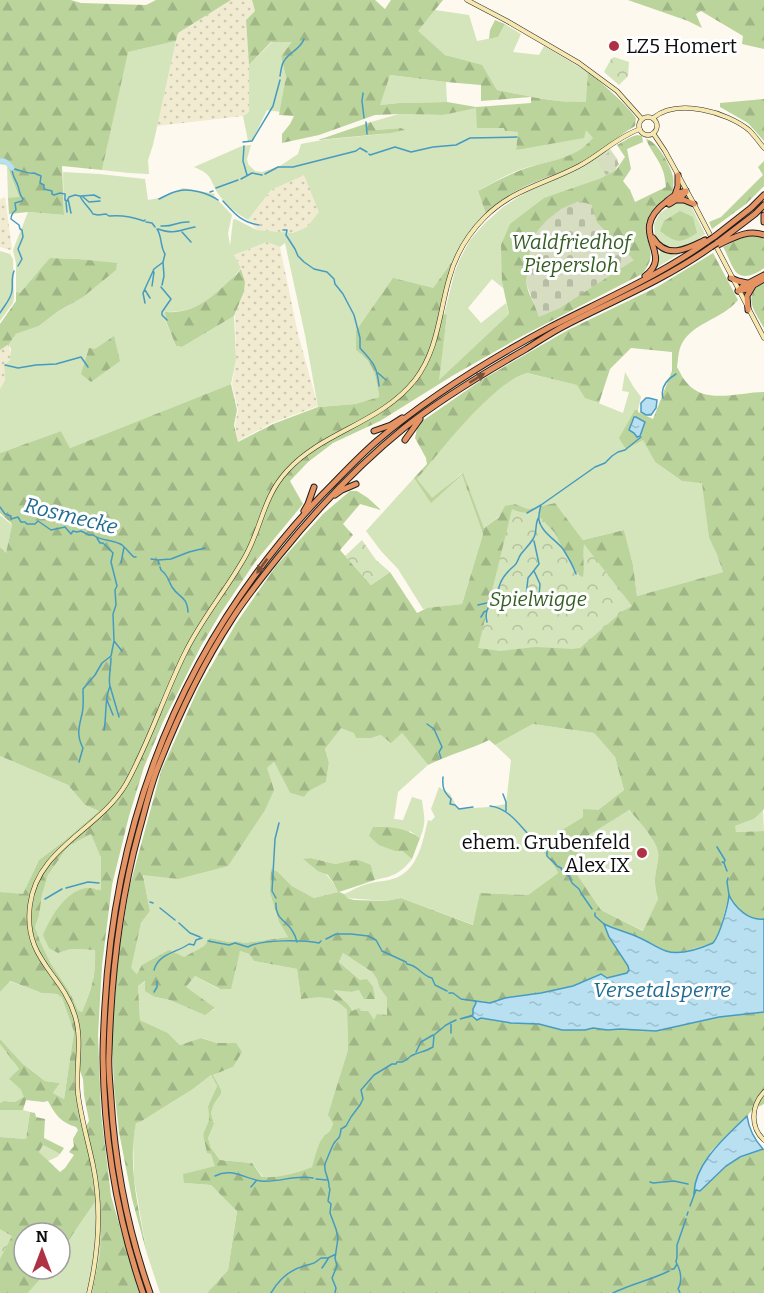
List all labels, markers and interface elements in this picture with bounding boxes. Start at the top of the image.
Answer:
place label: LZ5 Homert [626,34,737,58]
marker: LZ5 Homert [607,39,621,53]
park label: Waldfriedhof Piepersloh [511,230,633,277]
one-way arrow [469,373,485,384]
water label: Rosmecke [22,492,121,540]
one-way arrow [256,558,268,573]
park label: Spielwigge [489,587,587,611]
place label: ehem. Grubenfeld Alex IX [462,830,630,877]
marker: ehem. Grubenfeld Alex IX [635,846,649,860]
water label: Versetalsperre [593,977,731,1003]
north arrow [12,1221,72,1281]
text: N [36,1227,48,1246]

